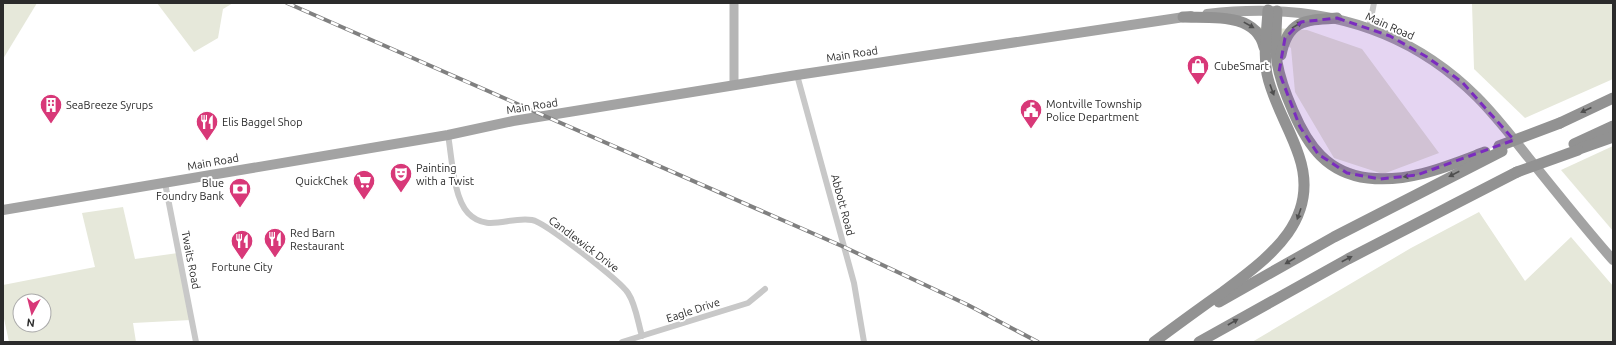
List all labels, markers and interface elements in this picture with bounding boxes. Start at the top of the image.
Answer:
street label: Main Road [1364,10,1416,42]
one-way arrow [1243,21,1255,28]
one-way arrow [1292,21,1303,29]
street label: Main Road [825,44,879,64]
shop icon: CubeSmart [1185,53,1211,86]
place label: CubeSmart [1214,60,1270,72]
one-way arrow [1270,85,1276,97]
building icon: SeaBreeze Syrups [38,92,64,125]
street label: Main Road [505,96,559,116]
public building icon: Montville Township Police Department [1018,97,1044,130]
place label: Montville Township Police Department [1046,98,1142,123]
place label: SeaBreeze Syrups [66,99,153,111]
one-way arrow [1580,108,1592,114]
restaurant icon: Elis Baggel Shop [194,109,220,142]
place label: Elis Baggel Shop [222,116,303,128]
street label: Main Road [186,152,240,172]
theatre icon: Painting with a Twist [388,161,414,194]
place label: Painting with a Twist [416,162,475,187]
supermarket icon: QuickChek [351,168,377,201]
one-way arrow [1449,171,1460,178]
street label: Abbott Road [829,173,857,237]
one-way arrow [1403,173,1415,179]
place label: QuickChek [295,175,348,187]
bank icon: Blue Foundry Bank [227,176,253,209]
place label: Blue Foundry Bank [156,177,224,202]
one-way arrow [1295,208,1301,220]
street label: Candlewick Drive [547,214,621,274]
restaurant icon: Red Barn Restaurant [262,226,288,259]
place label: Red Barn Restaurant [290,227,345,252]
restaurant icon: Fortune City [229,228,255,261]
street label: Twaits Road [179,230,203,290]
one-way arrow [1341,256,1352,263]
one-way arrow [1284,258,1296,265]
place label: Fortune City [212,261,273,273]
north arrow [12,293,52,333]
street label: Eagle Drive [665,296,721,324]
text: N [26,316,36,329]
one-way arrow [1227,319,1239,326]

